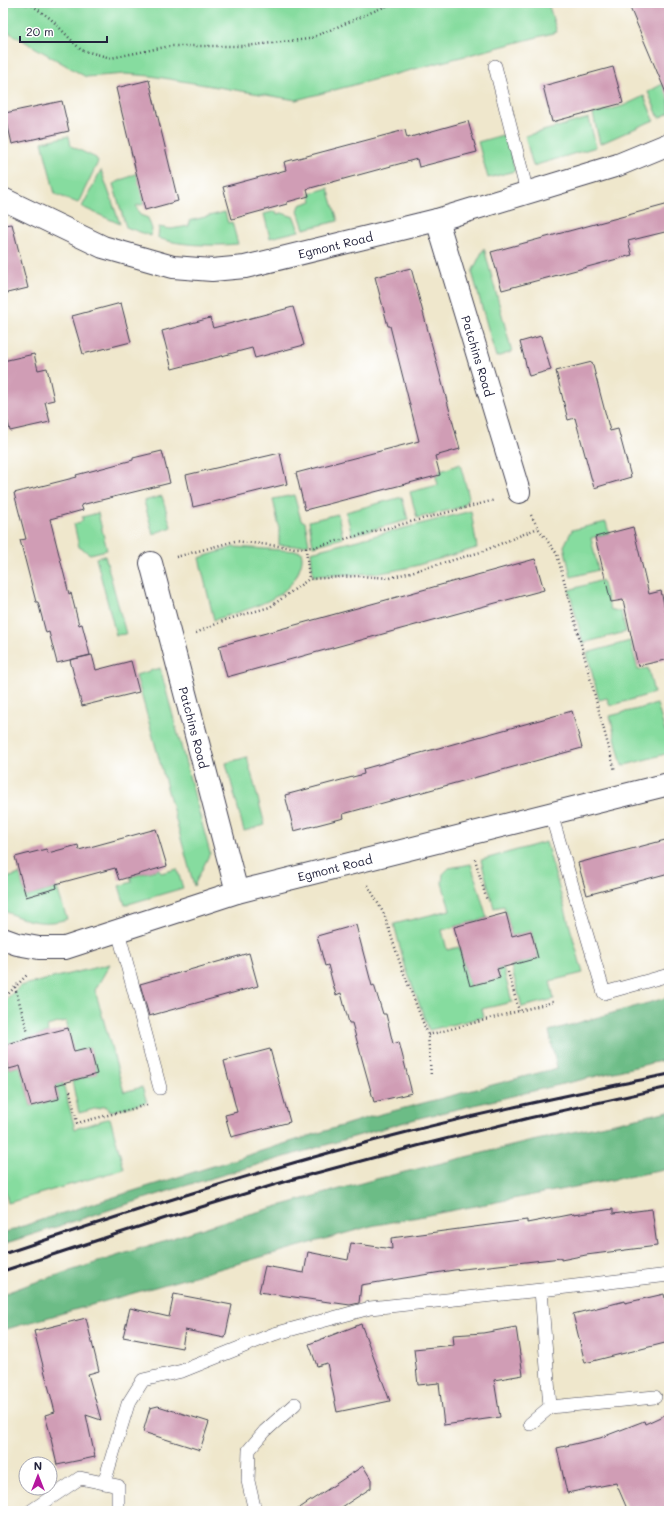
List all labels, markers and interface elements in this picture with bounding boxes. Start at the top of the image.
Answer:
scale bar [20,18,107,44]
text: 20 m [26,23,54,39]
street label: Egmont Road [296,228,375,262]
street label: Patchins Road [458,313,498,399]
street label: Patchins Road [176,685,212,770]
street label: Egmont Road [296,850,374,885]
north arrow [18,1456,58,1496]
text: N [34,1458,42,1473]

